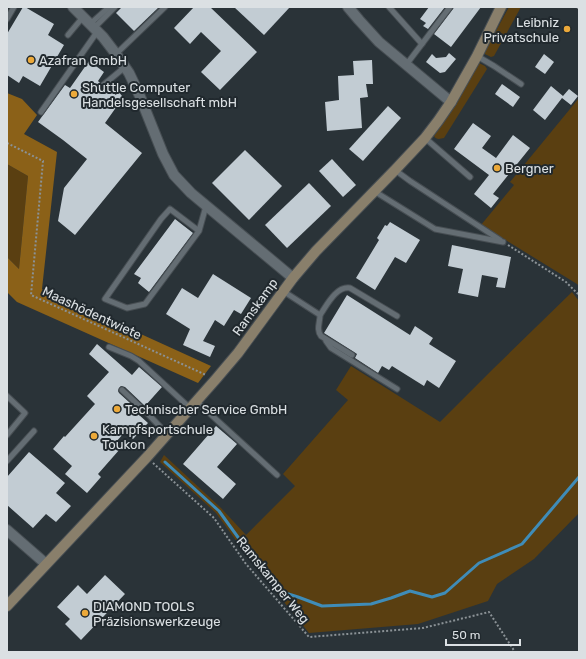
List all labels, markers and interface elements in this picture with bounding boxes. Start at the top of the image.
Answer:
place label: Leibniz Privatschule [483,15,559,45]
marker: Leibniz Privatschule [562,24,572,34]
place label: Azafran GmbH [39,53,127,68]
marker: Azafran GmbH [26,55,36,65]
place label: Shuttle Computer Handelsgesellschaft mbH [82,80,237,111]
marker: Shuttle Computer Handelsgesellschaft mbH [69,89,79,99]
place label: Bergner [505,161,554,177]
marker: Bergner [492,163,502,173]
street label: Ramskamp [229,275,281,338]
street label: Maashödentwiete [40,283,144,343]
place label: Technischer Service GmbH [125,402,287,417]
marker: Technischer Service GmbH [112,404,122,414]
place label: Kampfsportschule Toukon [102,422,213,452]
marker: Kampfsportschule Toukon [89,431,99,441]
street label: Ramskamper Weg [233,534,313,627]
place label: DIAMOND TOOLS Präzisionswerkzeuge [93,599,221,630]
marker: DIAMOND TOOLS Präzisionswerkzeuge [80,608,90,618]
scale bar [446,621,520,647]
text: 50 m [452,628,480,642]

